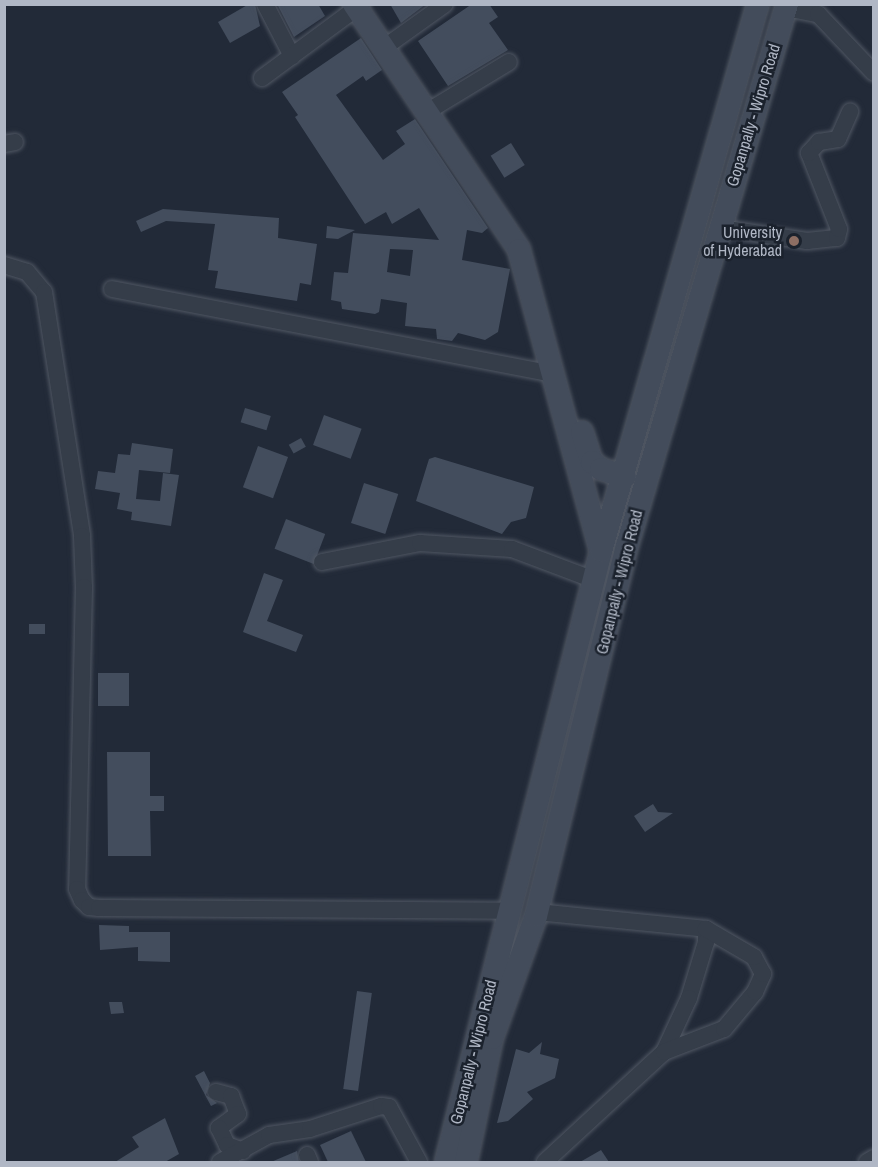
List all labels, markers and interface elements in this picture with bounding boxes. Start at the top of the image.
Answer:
street label: Gopanpally - Wipro Road [722,41,784,189]
place label: University of Hyderabad [703,222,782,260]
marker: University of Hyderabad [787,234,801,248]
street label: Gopanpally - Wipro Road [592,508,646,656]
street label: Gopanpally - Wipro Road [446,978,500,1126]

